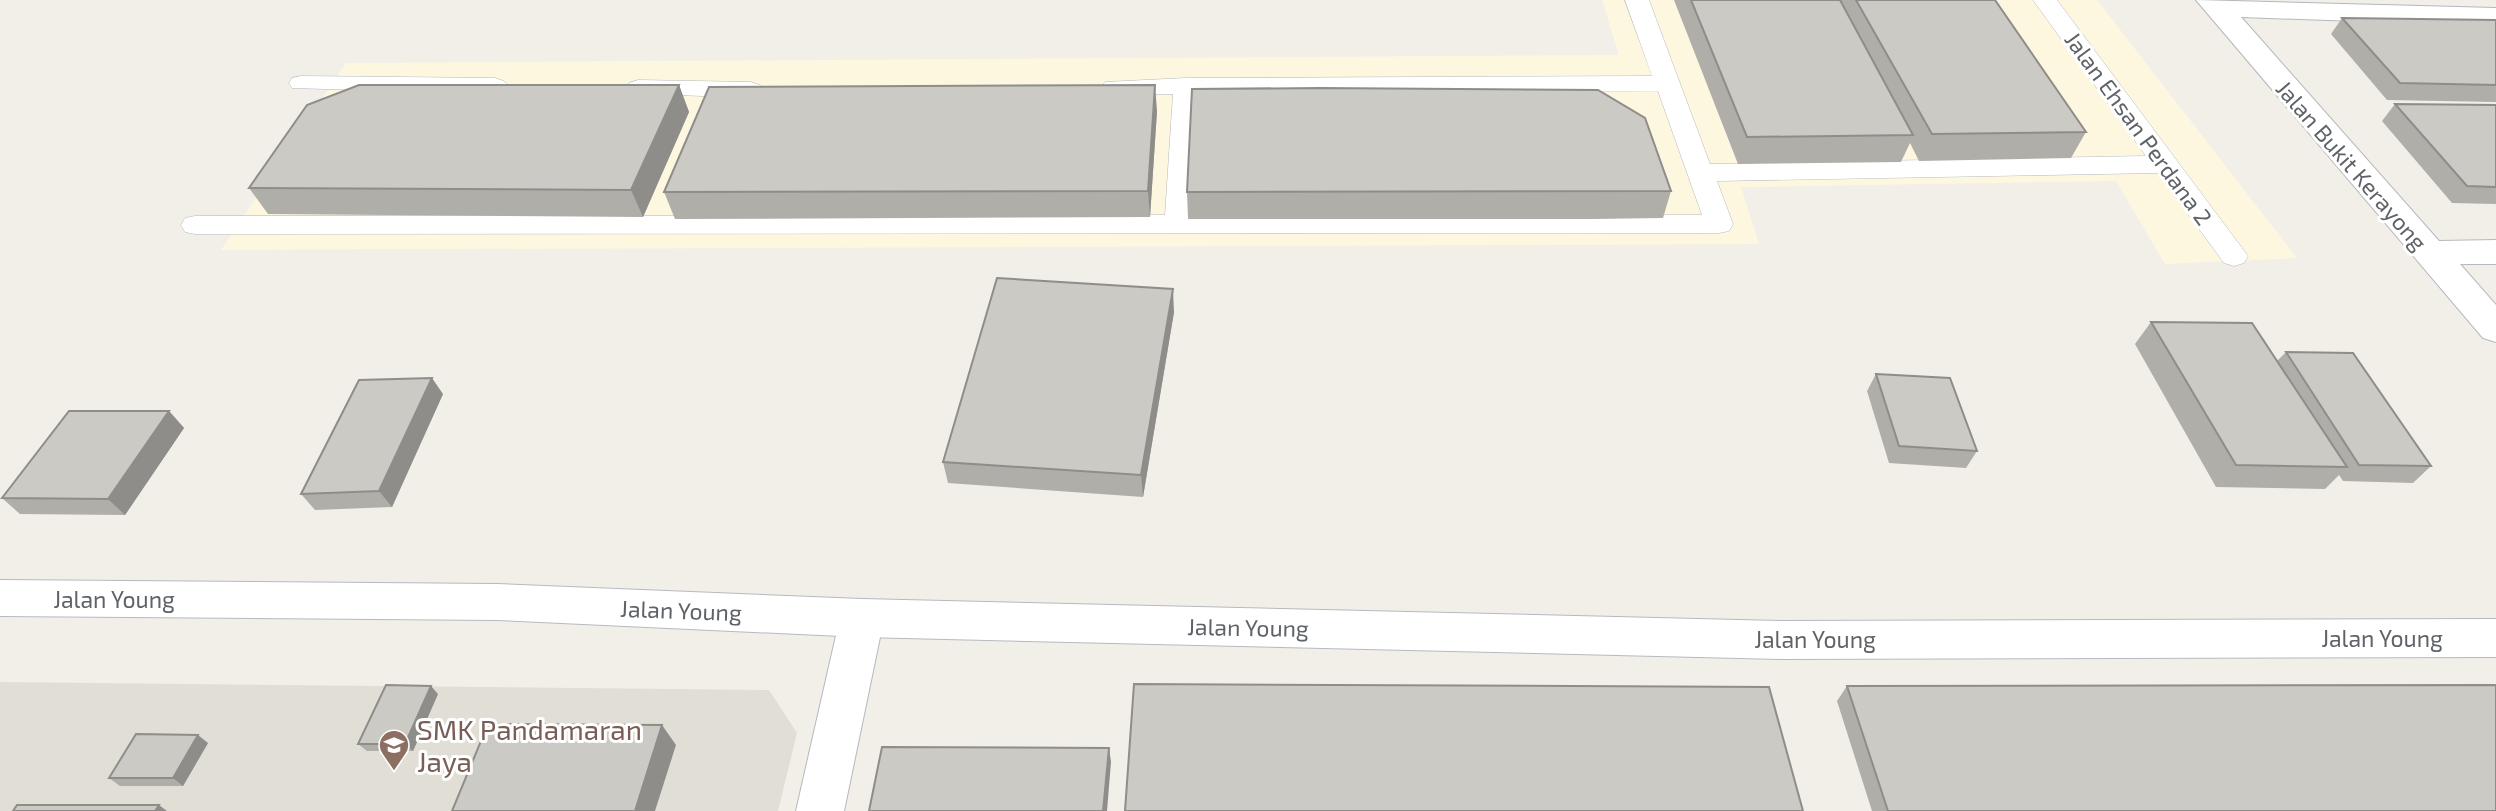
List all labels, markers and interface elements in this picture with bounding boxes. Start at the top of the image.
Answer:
street label: Jalan Ehsan Perdana 2 [2059,26,2219,230]
street label: Jalan Bukit Kerayong [2271,74,2433,256]
street label: Jalan Young [53,585,175,613]
street label: Jalan Young [620,594,742,626]
street label: Jalan Young [1187,612,1309,642]
street label: Jalan Young [2321,624,2443,652]
street label: Jalan Young [1754,625,1876,653]
place label: SMK Pandamaran Jaya [417,712,642,778]
school or university icon: SMK Pandamaran Jaya [377,728,411,772]

